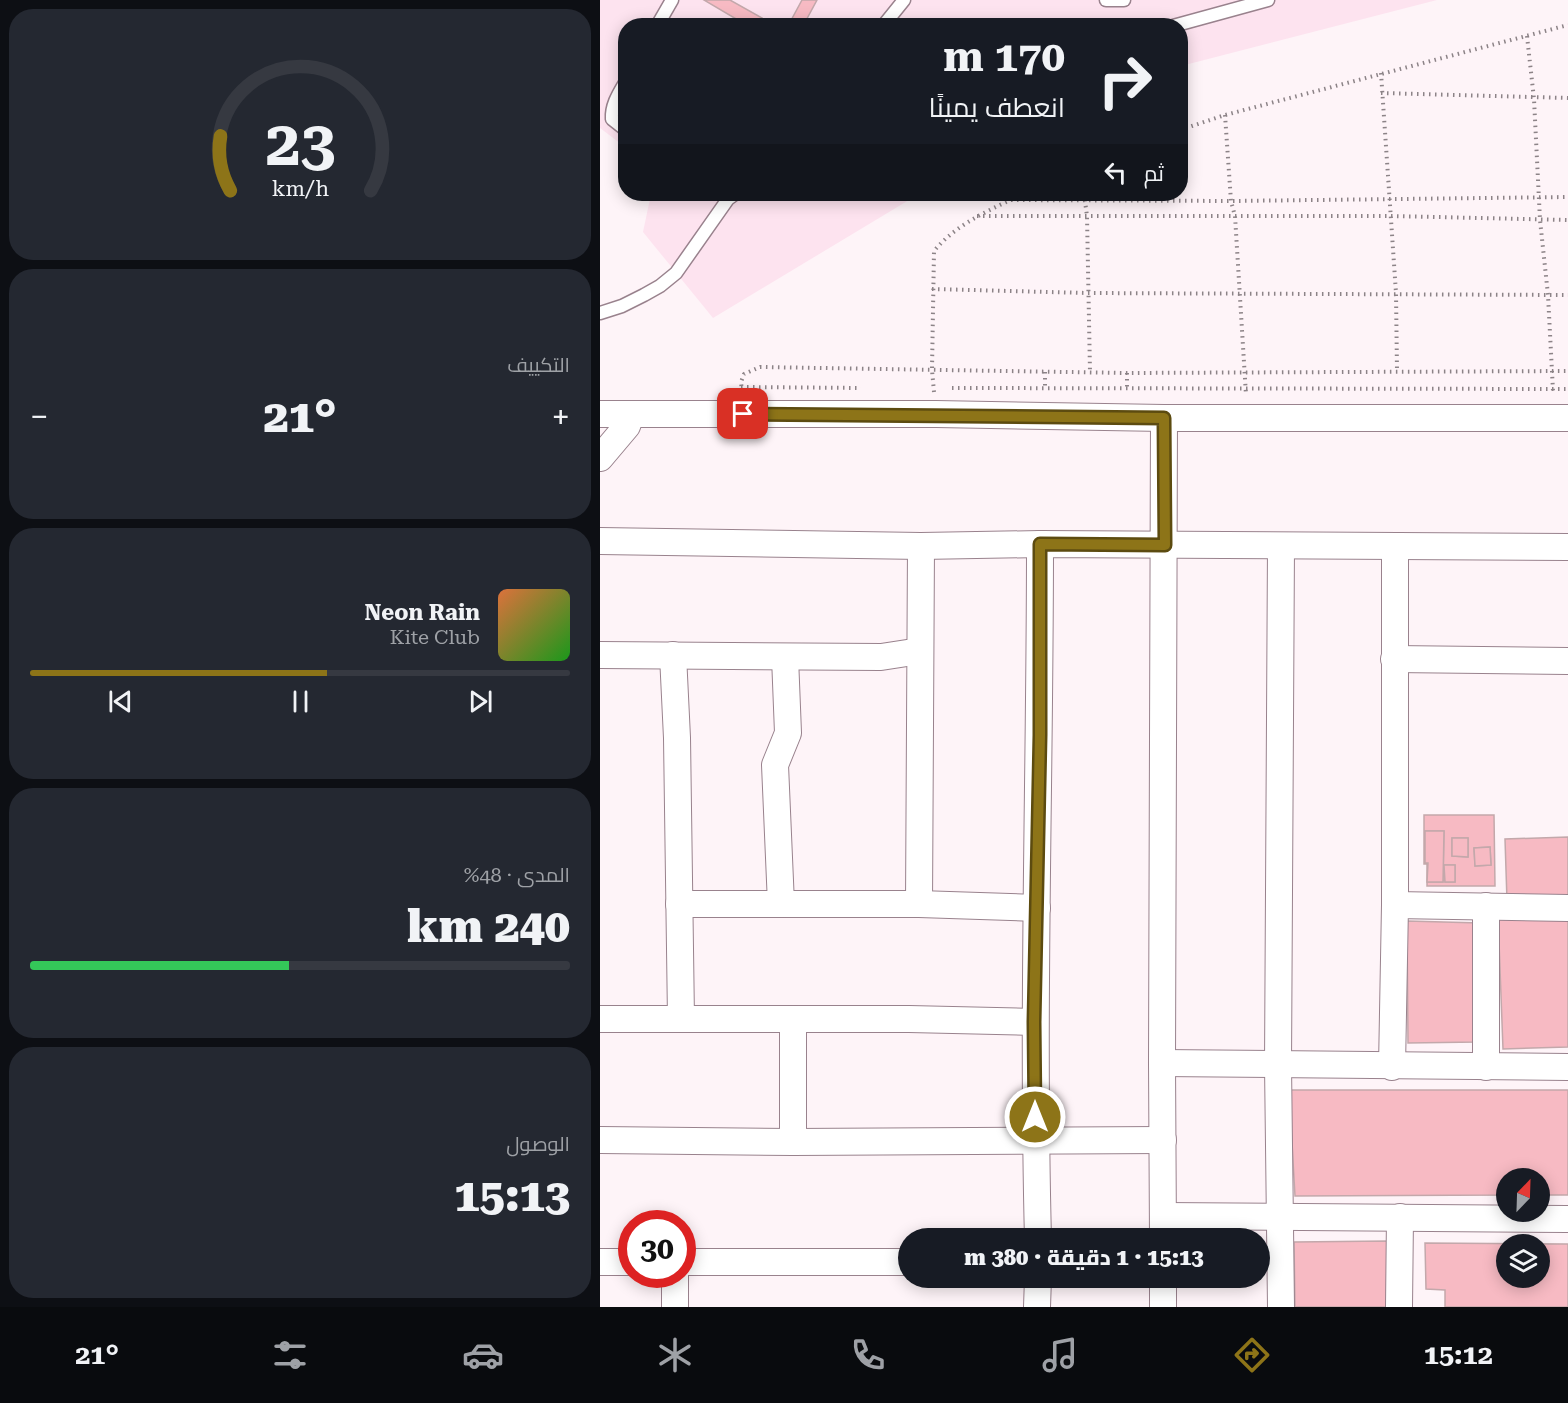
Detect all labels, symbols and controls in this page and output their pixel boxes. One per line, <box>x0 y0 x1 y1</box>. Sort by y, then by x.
text: 170 m <box>943 32 1065 81</box>
icon: right <box>1086 42 1164 120</box>
text: انعطف يمينًا <box>929 92 1065 124</box>
text: 23 <box>265 107 335 180</box>
icon: left <box>1099 156 1132 189</box>
text: ثم <box>1144 161 1164 186</box>
text: km/h <box>271 177 329 202</box>
text: التكييف <box>507 353 570 377</box>
pin <box>717 388 768 439</box>
text: 21° <box>264 390 337 443</box>
text: − <box>30 397 48 436</box>
text: + <box>552 397 570 436</box>
icon: arrive <box>726 397 759 430</box>
text: Neon Rain <box>365 600 480 625</box>
text: Kite Club <box>390 625 480 649</box>
icon: previous <box>104 685 137 718</box>
icon: pause <box>284 685 317 718</box>
icon: next <box>464 685 497 718</box>
text: المدى · 48% <box>464 863 570 887</box>
text: 240 km <box>407 900 570 953</box>
position arrow <box>1003 1085 1067 1149</box>
text: الوصول <box>506 1132 570 1156</box>
north arrow <box>1496 1168 1550 1222</box>
map controls <box>1496 1168 1550 1288</box>
text: 15:13 <box>454 1169 570 1222</box>
speed limit sign: 30 <box>618 1210 696 1288</box>
button: layers <box>1496 1234 1550 1288</box>
text: 15:13 · 1 دقيقة · 380 m <box>964 1245 1204 1270</box>
icon: filters <box>269 1334 311 1376</box>
icon: car <box>462 1334 504 1376</box>
icon: climate <box>654 1334 696 1376</box>
icon: phone <box>847 1334 889 1376</box>
icon: music <box>1039 1334 1081 1376</box>
icon: directions <box>1231 1334 1273 1376</box>
text: 21° <box>75 1339 119 1371</box>
text: 15:12 <box>1424 1339 1493 1371</box>

